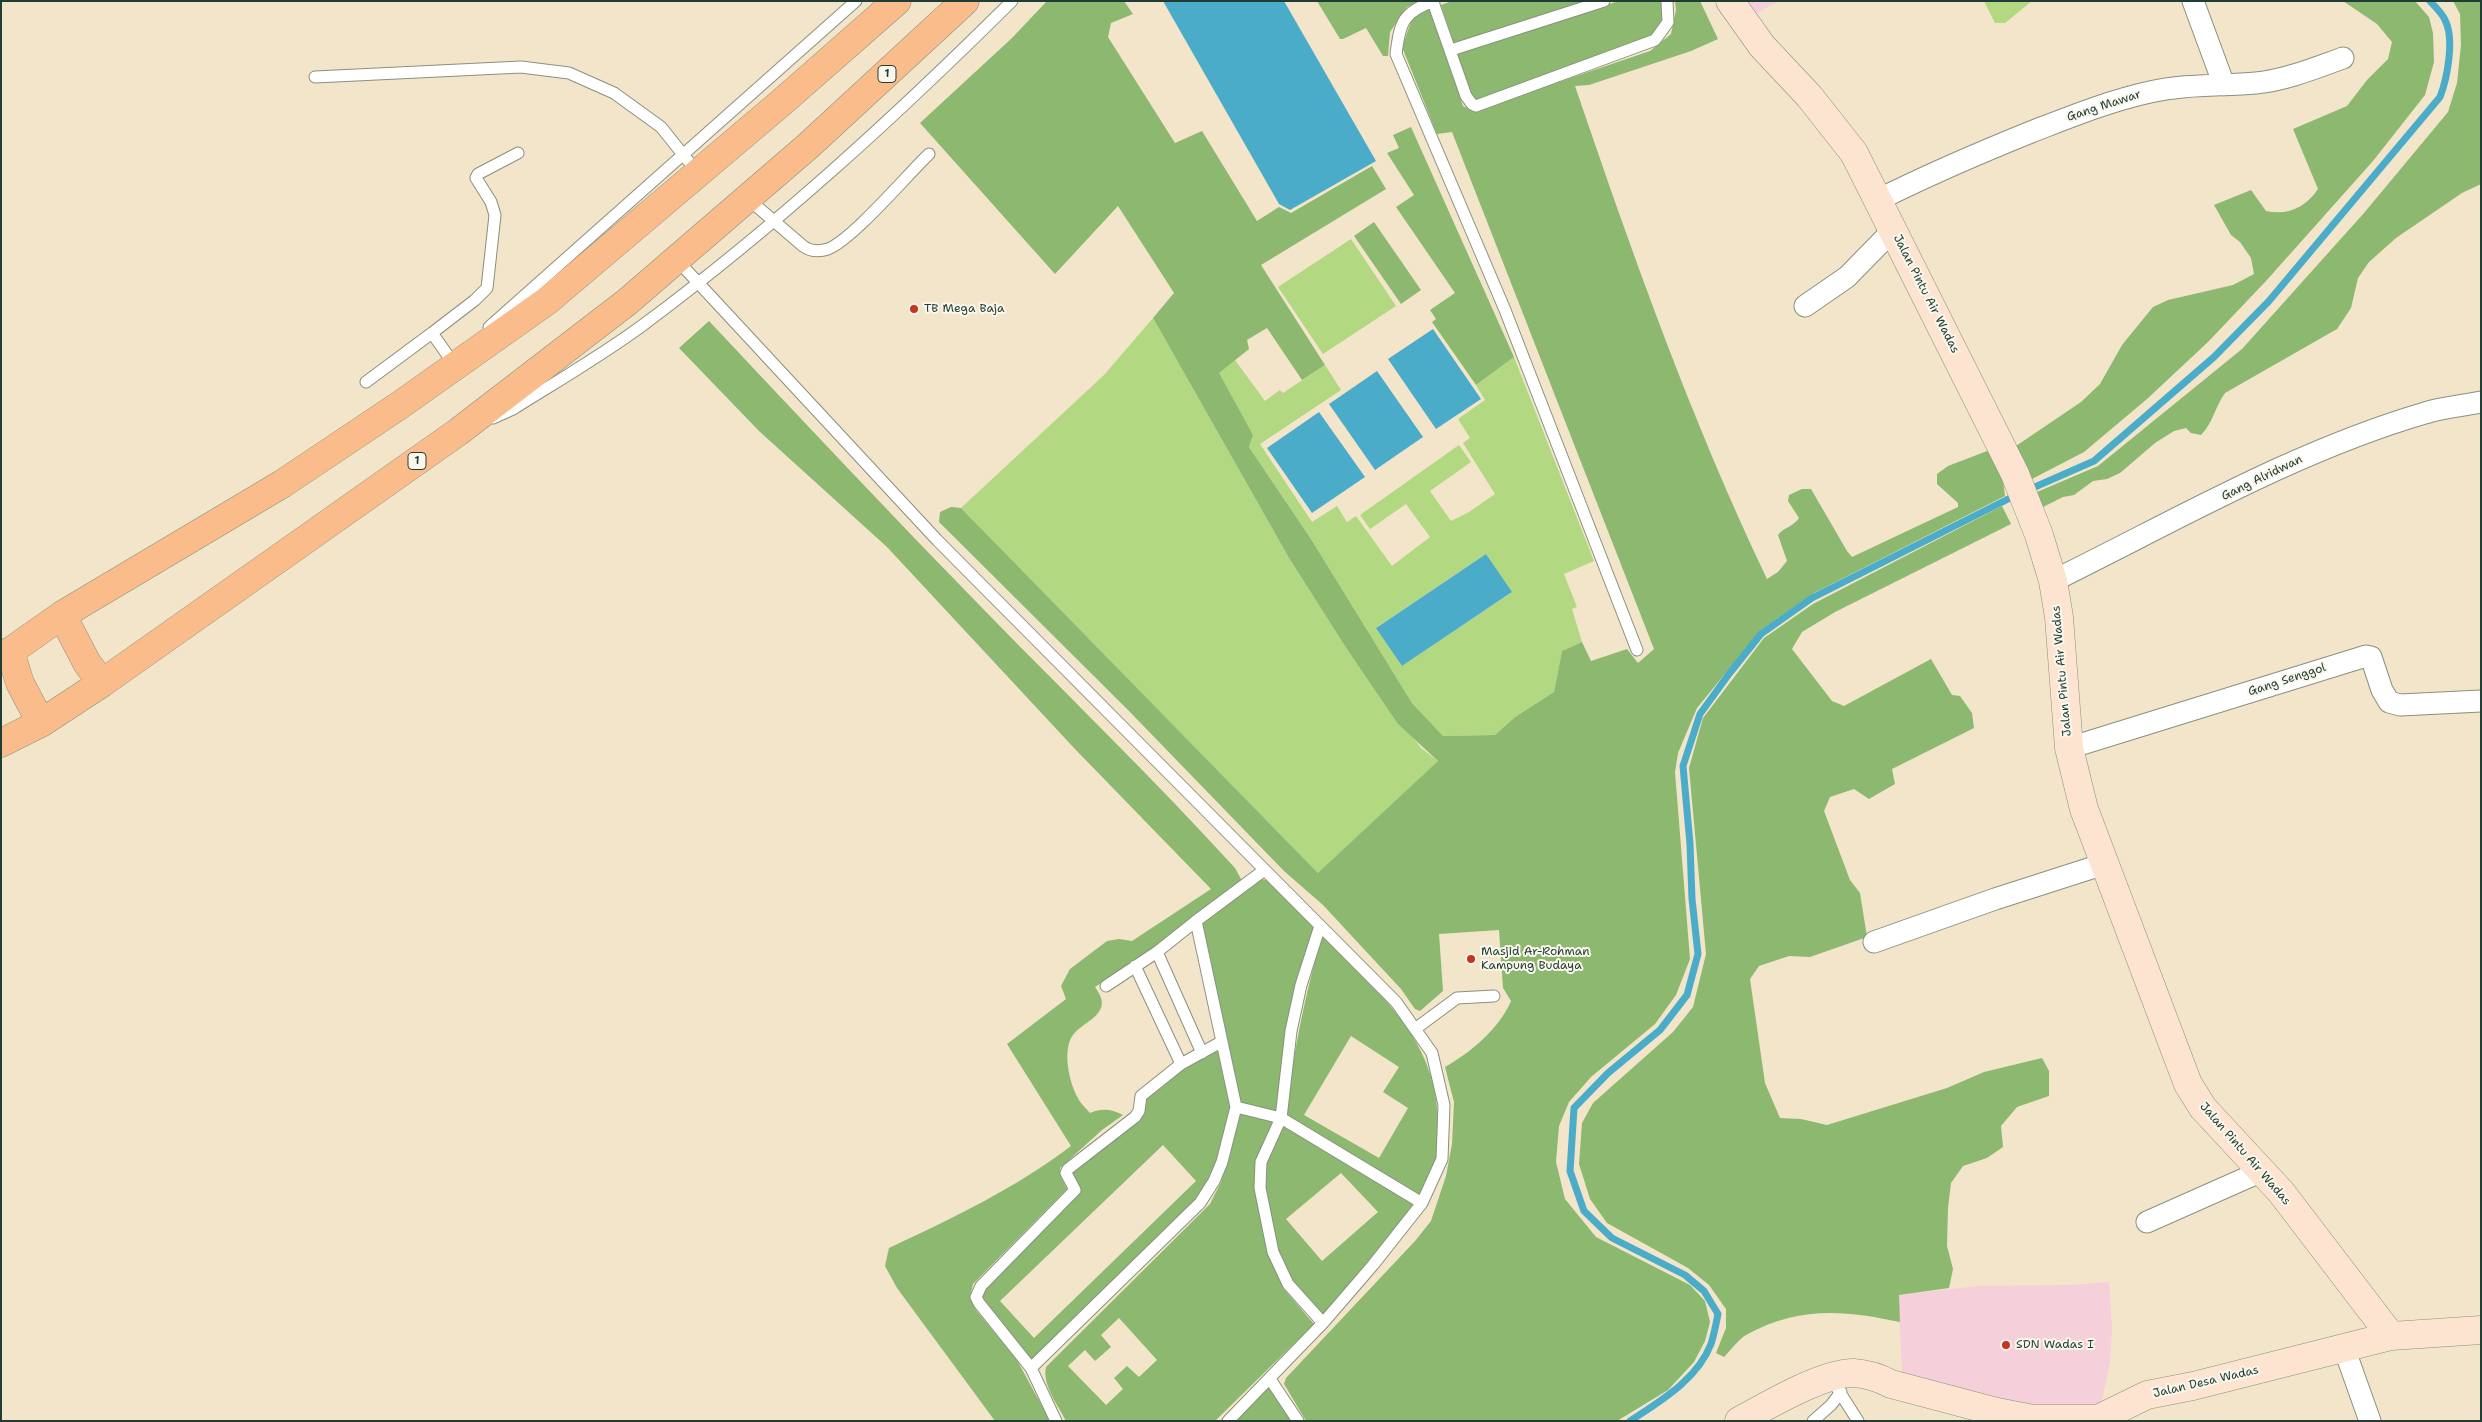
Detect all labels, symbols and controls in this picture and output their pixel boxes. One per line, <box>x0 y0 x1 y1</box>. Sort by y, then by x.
road number: 1 <box>878 66 896 82</box>
street label: Gang Mawar <box>2065 87 2143 125</box>
street label: Jalan Pintu Air Wadas <box>1890 232 1962 356</box>
place label: TB Mega Baja <box>924 302 1004 316</box>
marker: TB Mega Baja <box>908 303 920 315</box>
road number: 1 <box>408 452 426 470</box>
street label: Gang Alridwan <box>2219 452 2305 504</box>
street label: Jalan Pintu Air Wadas <box>2049 605 2075 737</box>
street label: Gang Senggol <box>2246 661 2328 699</box>
place label: Masjid Ar-Rohman Kampung Budaya <box>1481 945 1590 973</box>
marker: Masjid Ar-Rohman Kampung Budaya <box>1465 953 1477 965</box>
street label: Jalan Pintu Air Wadas <box>2196 1100 2294 1208</box>
place label: SDN Wadas I <box>2016 1338 2094 1352</box>
marker: SDN Wadas I <box>2000 1339 2012 1351</box>
street label: Jalan Desa Wadas <box>2152 1363 2260 1401</box>

